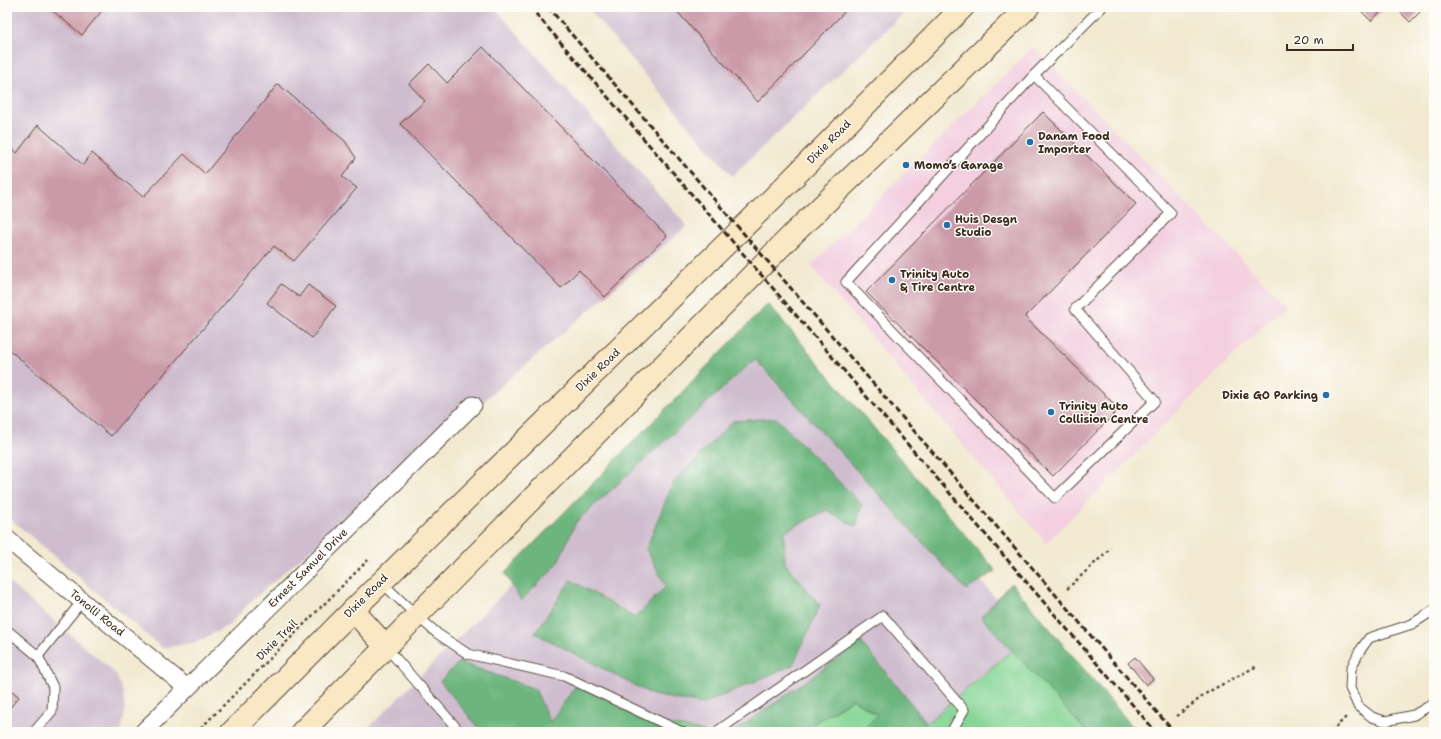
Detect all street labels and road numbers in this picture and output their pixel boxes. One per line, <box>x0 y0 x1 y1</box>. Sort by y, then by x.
street label: Dixie Road <box>804 117 854 167</box>
street label: Dixie Road <box>572 345 624 395</box>
street label: Ernest Samuel Drive <box>265 525 351 611</box>
street label: Dixie Road <box>341 571 391 621</box>
street label: Tonolli Road <box>66 586 128 640</box>
street label: Dixie Trail <box>253 616 301 664</box>

